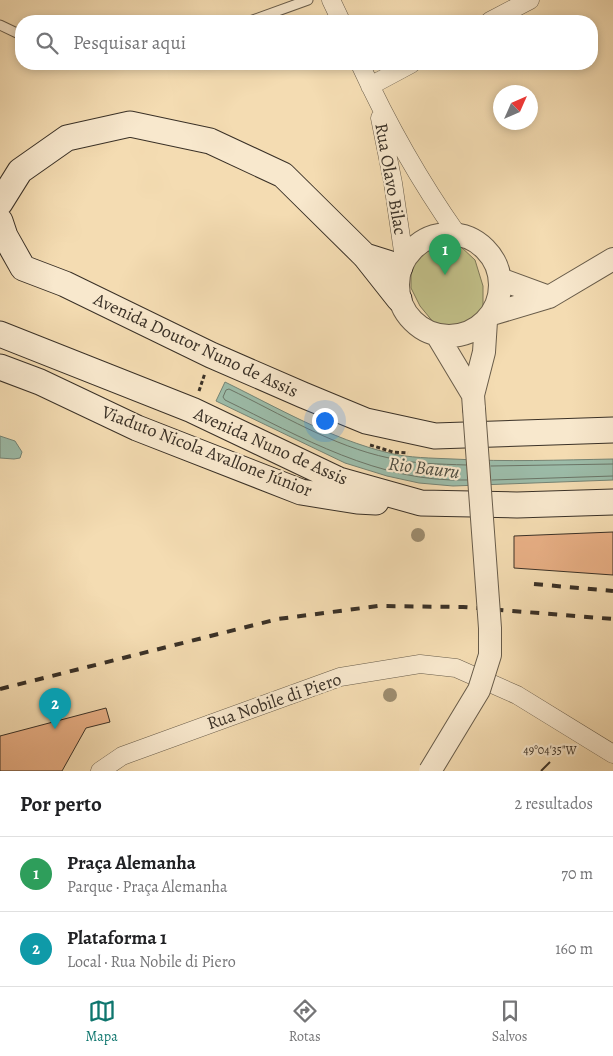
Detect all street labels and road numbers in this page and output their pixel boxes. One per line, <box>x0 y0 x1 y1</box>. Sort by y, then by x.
street label: Rua Olavo Bilac <box>369 121 413 237</box>
street label: Avenida Doutor Nuno de Assis <box>89 287 302 403</box>
street label: Viaduto Nicola Avallone Júnior <box>97 399 316 502</box>
street label: Avenida Nuno de Assis <box>189 401 352 491</box>
street label: Rua Nobile di Piero <box>204 667 345 735</box>

